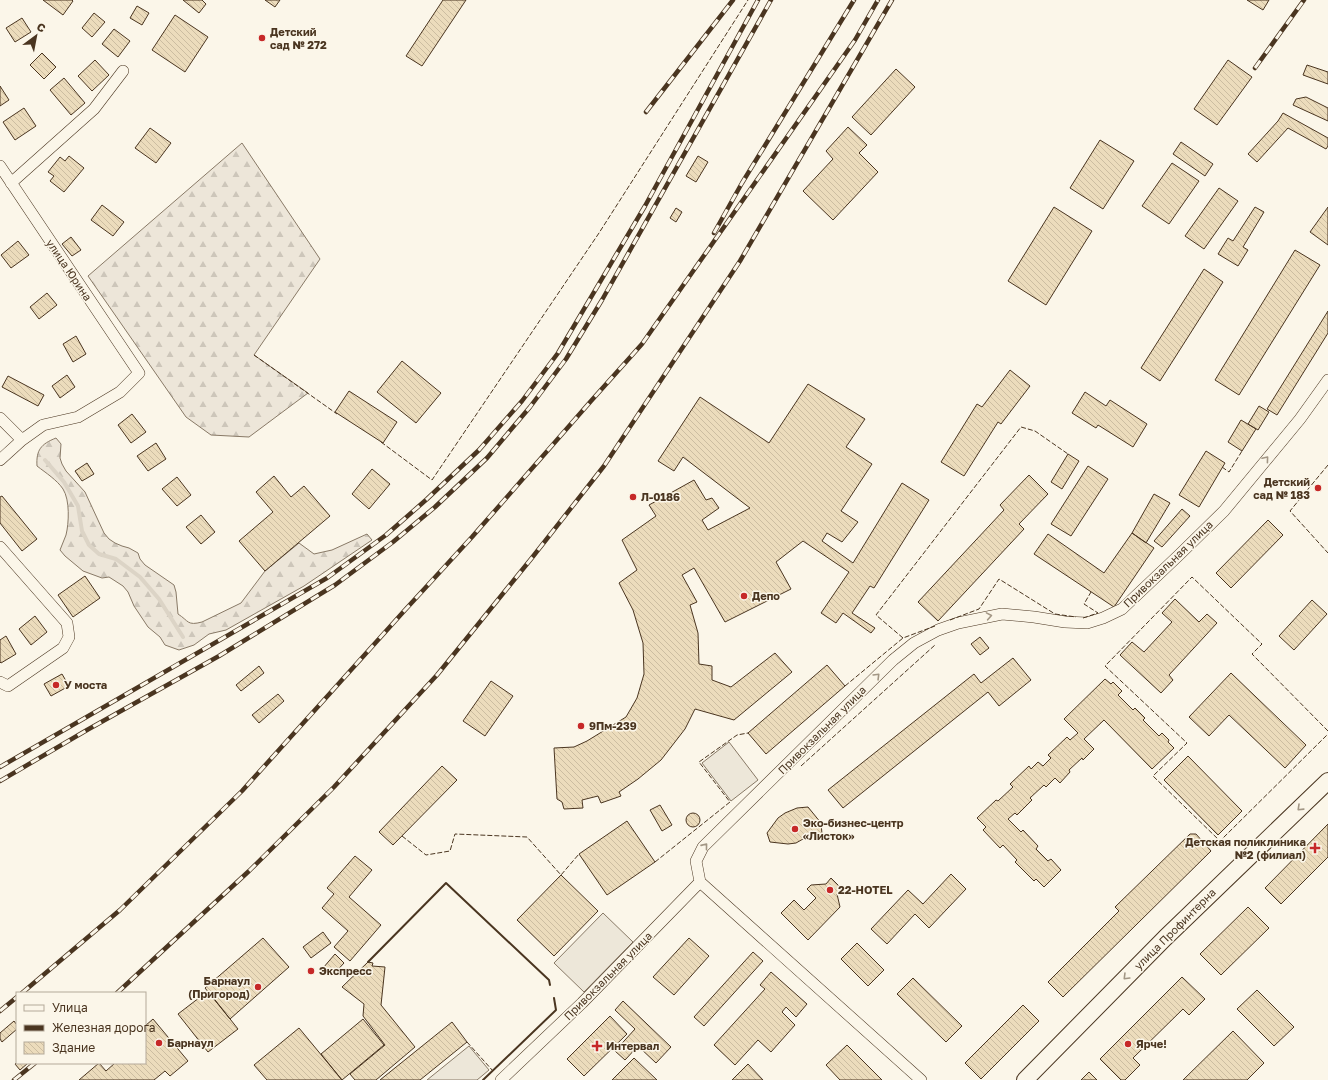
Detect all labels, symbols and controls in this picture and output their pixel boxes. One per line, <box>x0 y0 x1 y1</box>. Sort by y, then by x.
north arrow <box>16 16 56 56</box>
text: С <box>35 20 48 35</box>
place label: Детский сад № 272 <box>270 25 327 51</box>
marker: Детский сад № 272 <box>257 33 267 43</box>
street label: улица Юрина <box>44 236 95 303</box>
one-way arrow <box>1262 456 1269 464</box>
place label: Детский сад № 183 <box>1253 475 1310 501</box>
marker: Детский сад № 183 <box>1313 483 1323 493</box>
place label: Л-0186 <box>641 490 680 503</box>
marker: Л-0186 <box>628 492 638 502</box>
street label: Привокзальная улица <box>1120 518 1215 610</box>
place label: Депо <box>752 589 780 602</box>
marker: Депо <box>739 591 749 601</box>
one-way arrow <box>986 613 992 621</box>
one-way arrow <box>872 673 880 681</box>
place label: У моста <box>64 678 107 691</box>
marker: У моста <box>51 680 61 690</box>
street label: Привокзальная улица <box>775 683 868 776</box>
place label: 9Пм-239 <box>589 719 637 732</box>
marker: 9Пм-239 <box>576 721 586 731</box>
one-way arrow <box>1297 804 1305 811</box>
place label: Эко-бизнес-центр «Листок» <box>803 816 904 842</box>
marker: Эко-бизнес-центр «Листок» <box>790 824 800 834</box>
place label: Детская поликлиника №2 (филиал) <box>1185 835 1306 861</box>
marker: Детская поликлиника №2 (филиал) <box>1309 842 1321 854</box>
one-way arrow <box>701 844 708 851</box>
place label: 22-HOTEL <box>838 883 893 896</box>
marker: 22-HOTEL <box>825 885 835 895</box>
street label: улица Профинтерна <box>1131 885 1218 972</box>
street label: Привокзальная улица <box>561 929 654 1022</box>
place label: Экспресс <box>319 964 372 977</box>
marker: Экспресс <box>306 966 316 976</box>
one-way arrow <box>1124 972 1131 980</box>
place label: Барнаул (Пригород) <box>188 974 250 1000</box>
marker: Барнаул (Пригород) <box>253 982 263 992</box>
legend <box>16 992 146 1064</box>
text: Улица <box>52 1000 88 1015</box>
text: Железная дорога <box>52 1020 155 1035</box>
place label: Барнаул <box>167 1036 213 1049</box>
place label: Ярче! <box>1136 1037 1167 1050</box>
marker: Барнаул <box>154 1038 164 1048</box>
place label: Интервал <box>606 1039 659 1052</box>
marker: Ярче! <box>1123 1039 1133 1049</box>
text: Здание <box>52 1040 95 1055</box>
marker: Интервал <box>591 1040 603 1052</box>

